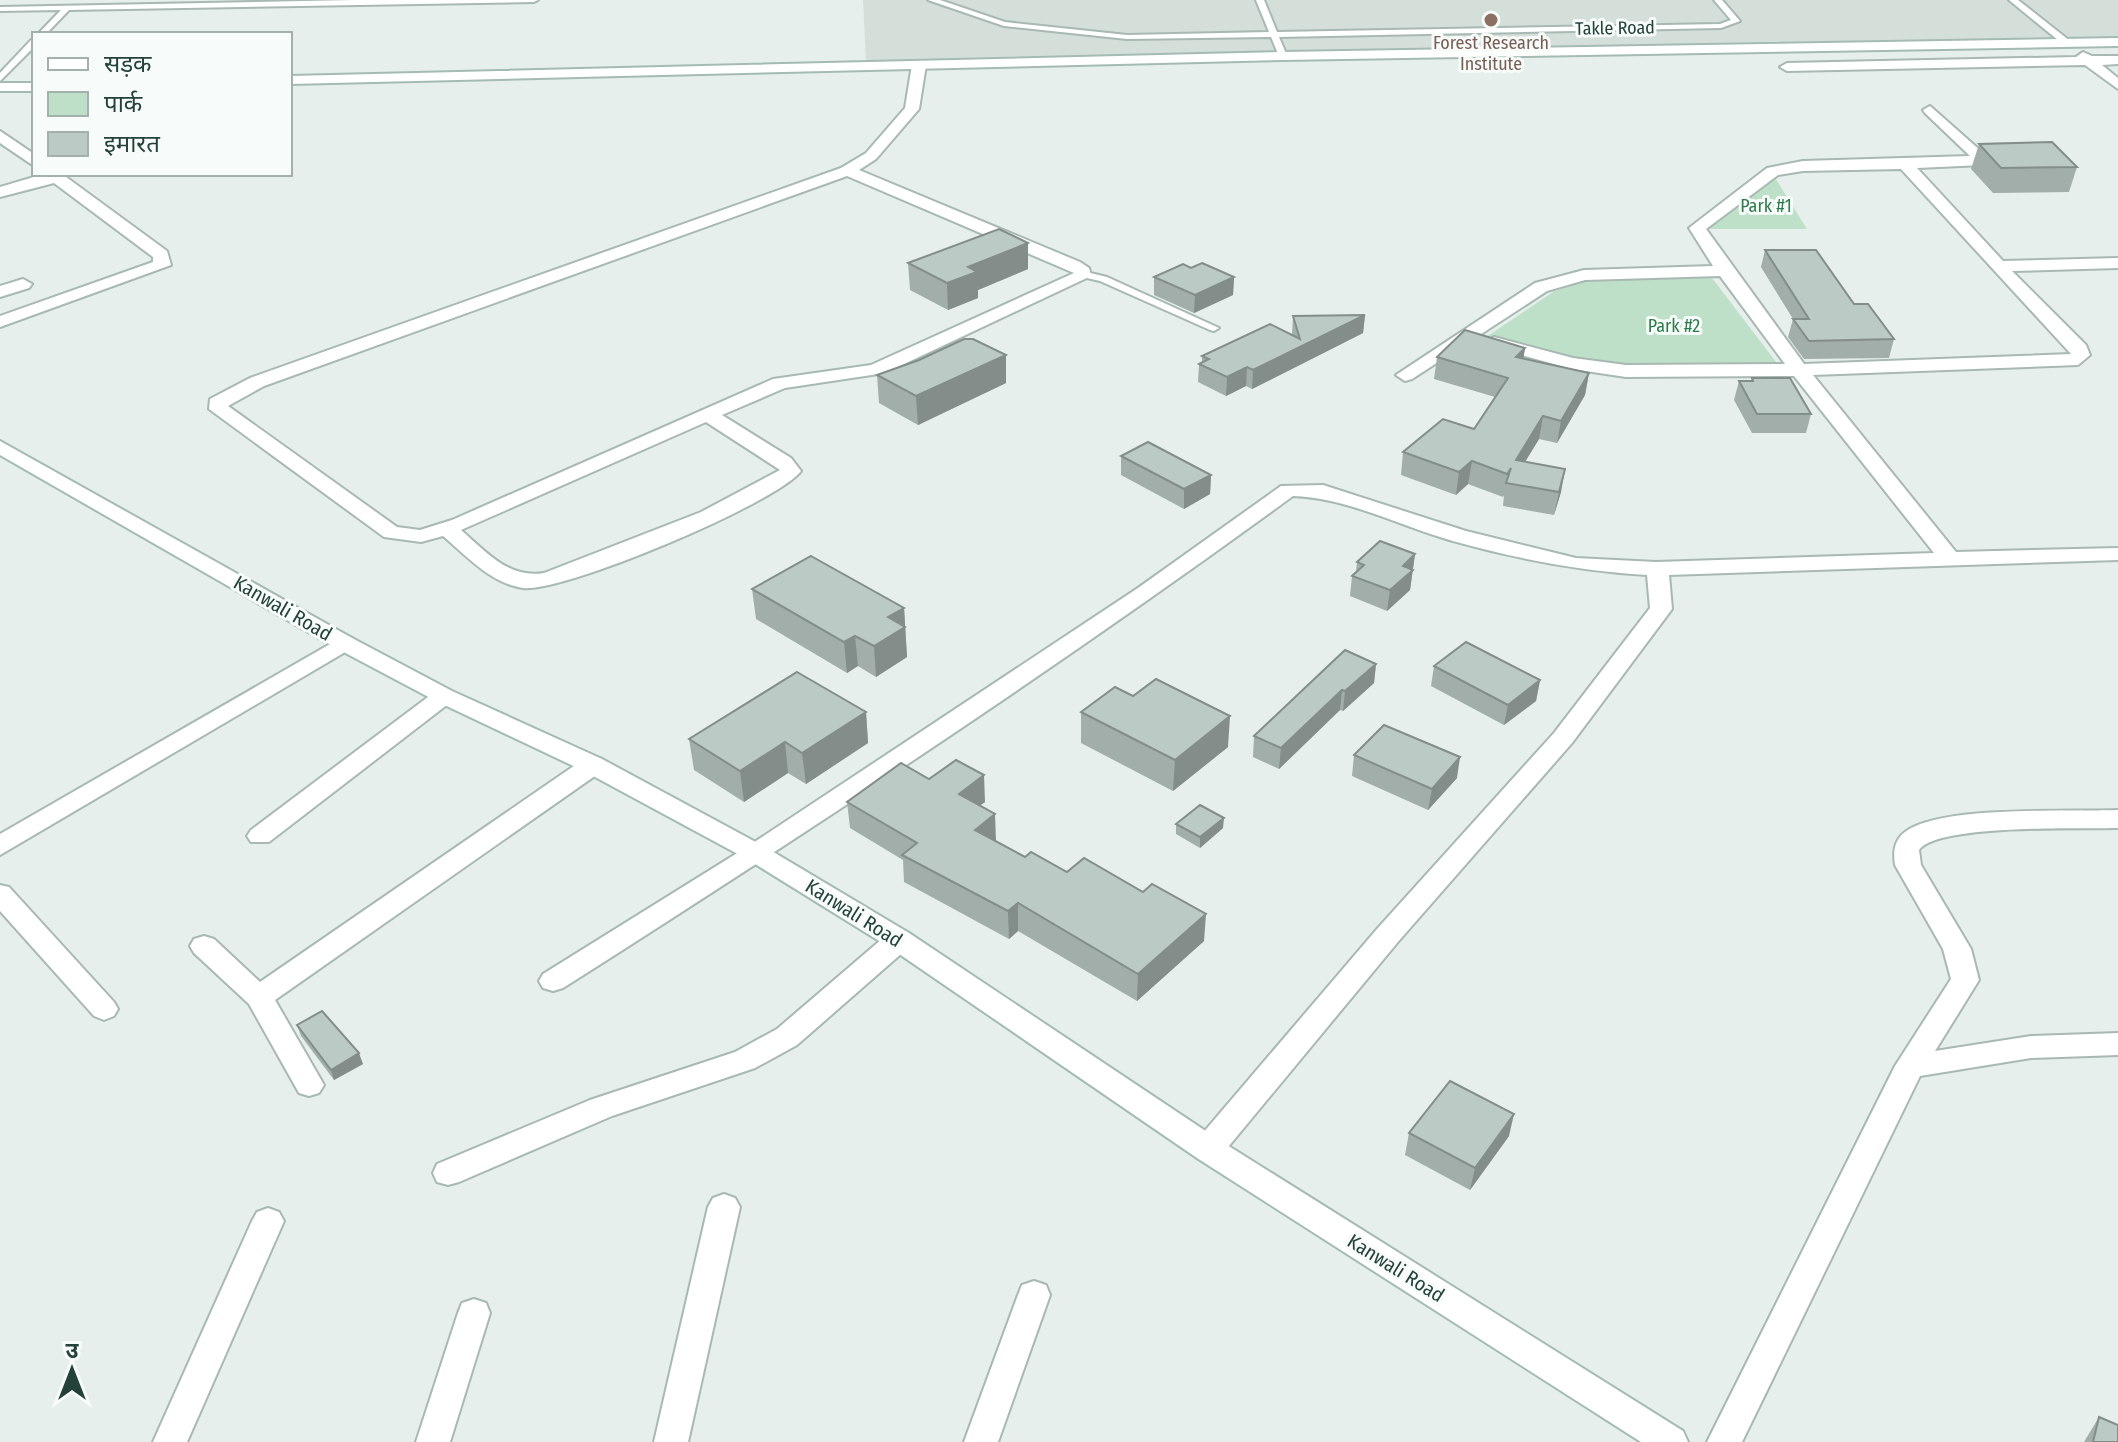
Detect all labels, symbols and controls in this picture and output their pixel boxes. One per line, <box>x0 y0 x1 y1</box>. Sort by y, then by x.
marker: Forest Research Institute <box>1482 11 1500 29</box>
street label: Takle Road <box>1575 16 1655 40</box>
legend <box>32 32 292 176</box>
place label: Forest Research Institute <box>1433 32 1549 75</box>
text: सड़क <box>104 50 152 78</box>
text: पार्क <box>104 90 143 118</box>
text: इमारत <box>104 130 161 158</box>
park label: Park #1 <box>1740 195 1792 217</box>
park label: Park #2 <box>1648 315 1700 337</box>
street label: Kanwali Road <box>229 570 337 646</box>
street label: Kanwali Road <box>801 874 907 952</box>
street label: Kanwali Road <box>1343 1229 1449 1307</box>
north arrow <box>32 1330 112 1410</box>
text: उ <box>66 1337 80 1364</box>

